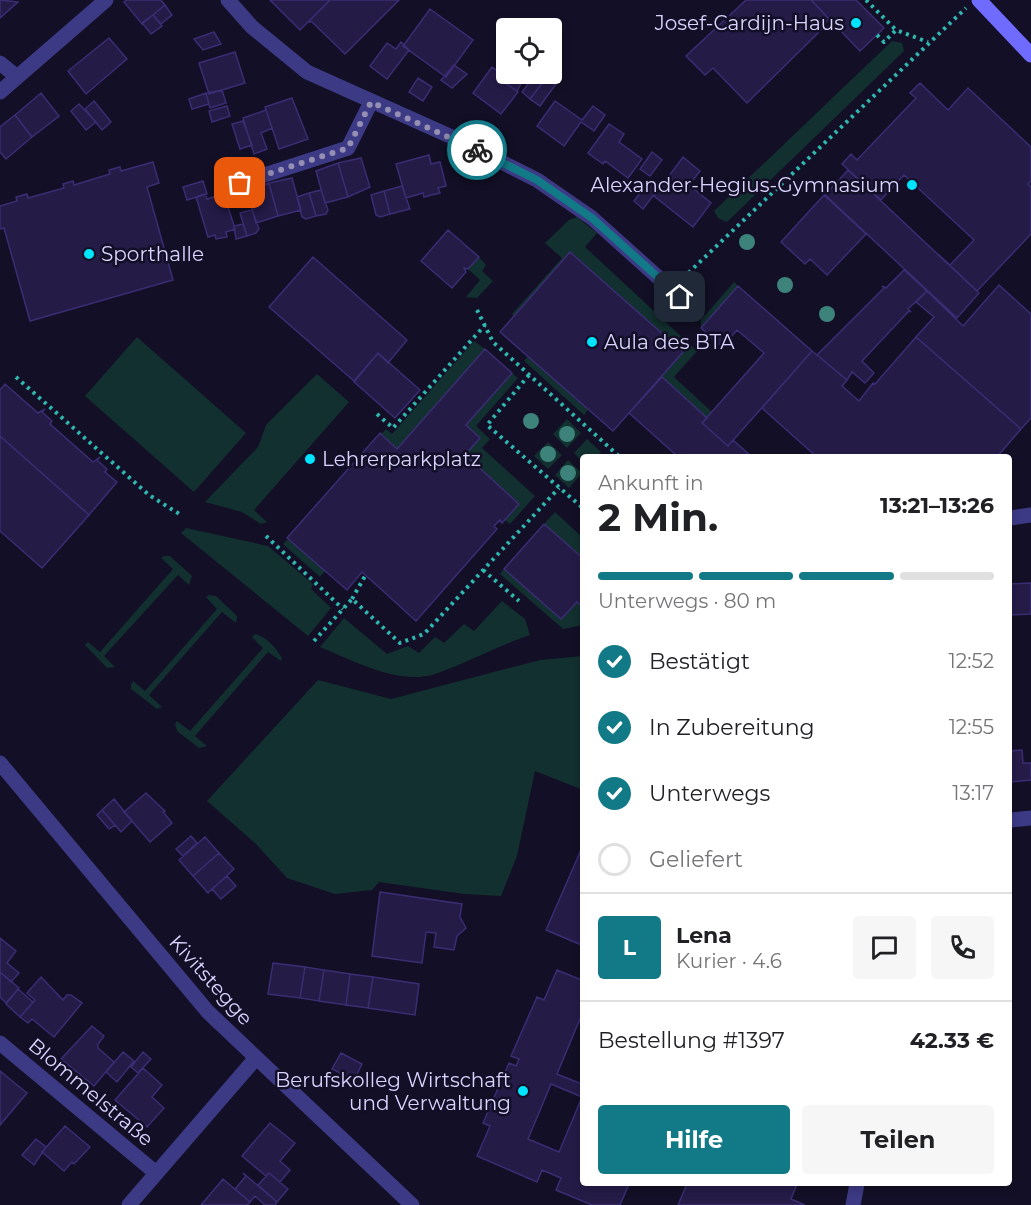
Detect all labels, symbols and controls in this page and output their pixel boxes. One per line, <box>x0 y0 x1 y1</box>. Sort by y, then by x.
place label: Josef-Cardijn-Haus <box>654 11 844 35</box>
marker: Josef-Cardijn-Haus <box>849 16 863 30</box>
map controls <box>496 18 562 84</box>
button: locate <box>496 18 562 84</box>
courier <box>447 120 507 180</box>
icon: bike <box>461 134 494 167</box>
pin <box>214 157 265 208</box>
icon: bag <box>223 166 256 199</box>
place label: Alexander-Hegius-Gymnasium <box>591 173 900 197</box>
marker: Alexander-Hegius-Gymnasium <box>905 178 919 192</box>
place label: Sporthalle <box>101 242 204 266</box>
marker: Sporthalle <box>82 247 96 261</box>
pin <box>654 271 705 322</box>
icon: home <box>663 280 696 313</box>
place label: Aula des BTA <box>604 330 735 354</box>
marker: Aula des BTA <box>585 335 599 349</box>
place label: Lehrerparkplatz <box>322 447 481 471</box>
marker: Lehrerparkplatz <box>303 452 317 466</box>
text: Ankunft in <box>598 471 704 495</box>
text: 13:21–13:26 <box>880 492 994 519</box>
text: 2 Min. <box>598 493 718 541</box>
text: Unterwegs · 80 m <box>598 589 776 613</box>
icon: check <box>598 645 631 678</box>
text: Bestätigt <box>649 648 750 675</box>
text: 12:52 <box>949 649 994 673</box>
icon: check <box>598 711 631 744</box>
text: In Zubereitung <box>649 714 815 741</box>
text: 12:55 <box>949 715 994 739</box>
icon: check <box>598 777 631 810</box>
text: Unterwegs <box>649 780 770 807</box>
text: 13:17 <box>952 781 994 805</box>
text: Geliefert <box>649 846 743 873</box>
button: chat <box>853 916 916 979</box>
button: phone <box>931 916 994 979</box>
text: Lena <box>676 922 732 949</box>
street label: Kivitstegge <box>164 930 258 1030</box>
text: L <box>623 934 636 961</box>
text: Kurier · 4.6 <box>676 949 782 973</box>
text: Bestellung #1397 <box>598 1027 785 1054</box>
text: 42.33 € <box>910 1027 994 1054</box>
street label: Blommelstraße <box>24 1033 158 1151</box>
place label: Berufskolleg Wirtschaft und Verwaltung <box>275 1068 511 1115</box>
marker: Berufskolleg Wirtschaft und Verwaltung <box>516 1084 530 1098</box>
button: Hilfe <box>598 1105 790 1174</box>
button: Teilen <box>802 1105 994 1174</box>

